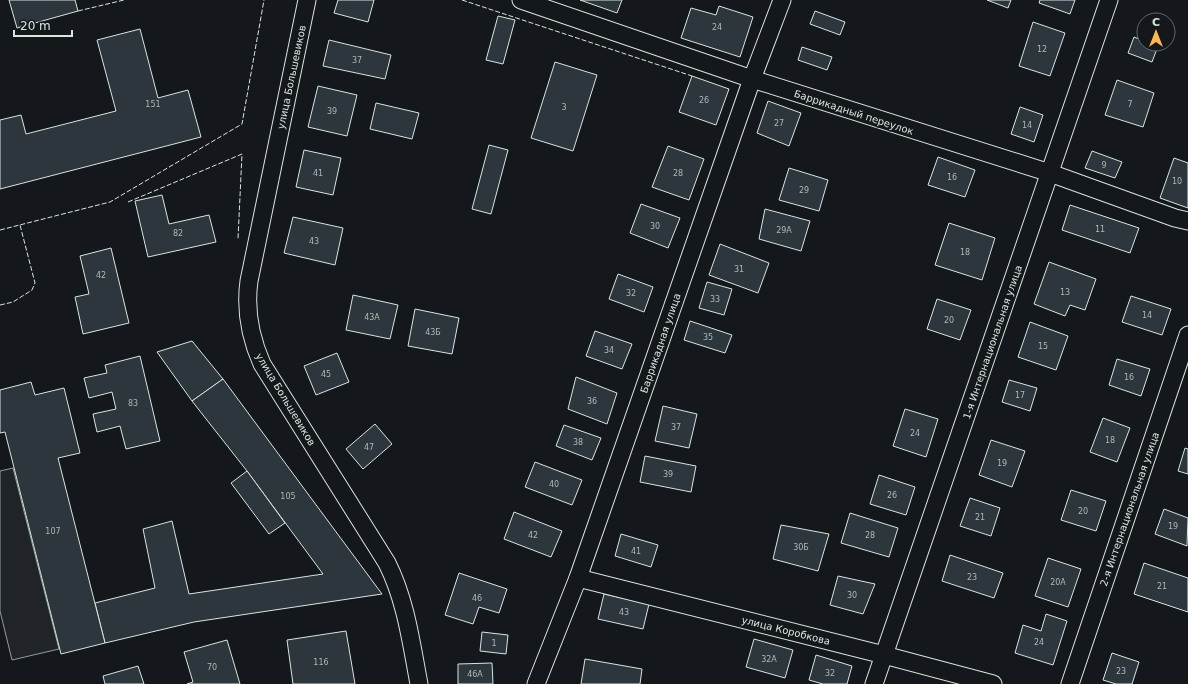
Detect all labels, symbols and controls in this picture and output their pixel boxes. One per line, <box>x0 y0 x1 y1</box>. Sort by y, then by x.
scale bar <box>14 12 72 38</box>
north arrow <box>1136 12 1176 52</box>
text: С <box>1152 16 1160 29</box>
text: 20 m <box>20 19 51 33</box>
house number: 24 <box>712 23 722 32</box>
street label: улица Большевиков <box>275 24 308 130</box>
house number: 12 <box>1037 45 1047 54</box>
house number: 37 <box>352 56 362 65</box>
street label: Баррикадный переулок <box>793 88 915 137</box>
house number: 26 <box>699 96 709 105</box>
house number: 151 <box>145 100 161 109</box>
house number: 7 <box>1127 100 1133 109</box>
house number: 3 <box>561 103 567 112</box>
house number: 39 <box>327 107 337 116</box>
house number: 27 <box>774 119 784 128</box>
house number: 14 <box>1022 121 1032 130</box>
house number: 9 <box>1101 161 1107 170</box>
house number: 41 <box>313 169 323 178</box>
house number: 28 <box>673 169 683 178</box>
house number: 16 <box>947 173 957 182</box>
house number: 10 <box>1172 177 1182 186</box>
house number: 29 <box>799 186 809 195</box>
house number: 30 <box>650 222 660 231</box>
house number: 11 <box>1095 225 1105 234</box>
house number: 29А <box>776 226 792 235</box>
house number: 82 <box>173 229 183 238</box>
house number: 43 <box>309 237 319 246</box>
house number: 18 <box>960 248 970 257</box>
street label: 1-я Интернациональная улица <box>961 264 1024 421</box>
house number: 31 <box>734 265 744 274</box>
house number: 42 <box>96 271 106 280</box>
house number: 13 <box>1060 288 1070 297</box>
house number: 32 <box>626 289 636 298</box>
street label: Баррикадная улица <box>638 292 683 395</box>
house number: 33 <box>710 295 720 304</box>
house number: 14 <box>1142 311 1152 320</box>
house number: 43А <box>364 313 380 322</box>
house number: 20 <box>944 316 954 325</box>
house number: 43Б <box>425 328 441 337</box>
house number: 35 <box>703 333 713 342</box>
house number: 15 <box>1038 342 1048 351</box>
house number: 34 <box>604 346 614 355</box>
street label: улица Большевиков <box>254 351 318 448</box>
house number: 45 <box>321 370 331 379</box>
house number: 16 <box>1124 373 1134 382</box>
house number: 17 <box>1015 391 1025 400</box>
house number: 36 <box>587 397 597 406</box>
house number: 83 <box>128 399 138 408</box>
house number: 37 <box>671 423 681 432</box>
house number: 24 <box>910 429 920 438</box>
street label: 2-я Интернациональная улица <box>1098 431 1161 588</box>
house number: 18 <box>1105 436 1115 445</box>
house number: 38 <box>573 438 583 447</box>
house number: 47 <box>364 443 374 452</box>
house number: 19 <box>997 459 1007 468</box>
house number: 39 <box>663 470 673 479</box>
house number: 40 <box>549 480 559 489</box>
house number: 26 <box>887 491 897 500</box>
house number: 105 <box>280 492 296 501</box>
house number: 20 <box>1078 507 1088 516</box>
house number: 21 <box>975 513 985 522</box>
house number: 19 <box>1168 522 1178 531</box>
house number: 107 <box>45 527 61 536</box>
house number: 42 <box>528 531 538 540</box>
house number: 28 <box>865 531 875 540</box>
house number: 30Б <box>793 543 809 552</box>
house number: 41 <box>631 547 641 556</box>
house number: 23 <box>967 573 977 582</box>
house number: 20А <box>1050 578 1066 587</box>
house number: 21 <box>1157 582 1167 591</box>
house number: 30 <box>847 591 857 600</box>
house number: 46 <box>472 594 482 603</box>
house number: 43 <box>619 608 629 617</box>
street label: улица Коробкова <box>740 614 831 647</box>
house number: 24 <box>1034 638 1044 647</box>
house number: 1 <box>491 639 497 648</box>
house number: 32А <box>761 655 777 664</box>
house number: 116 <box>313 658 329 667</box>
house number: 70 <box>207 663 217 672</box>
house number: 23 <box>1116 667 1126 676</box>
house number: 32 <box>825 669 835 678</box>
house number: 46А <box>467 670 483 679</box>

